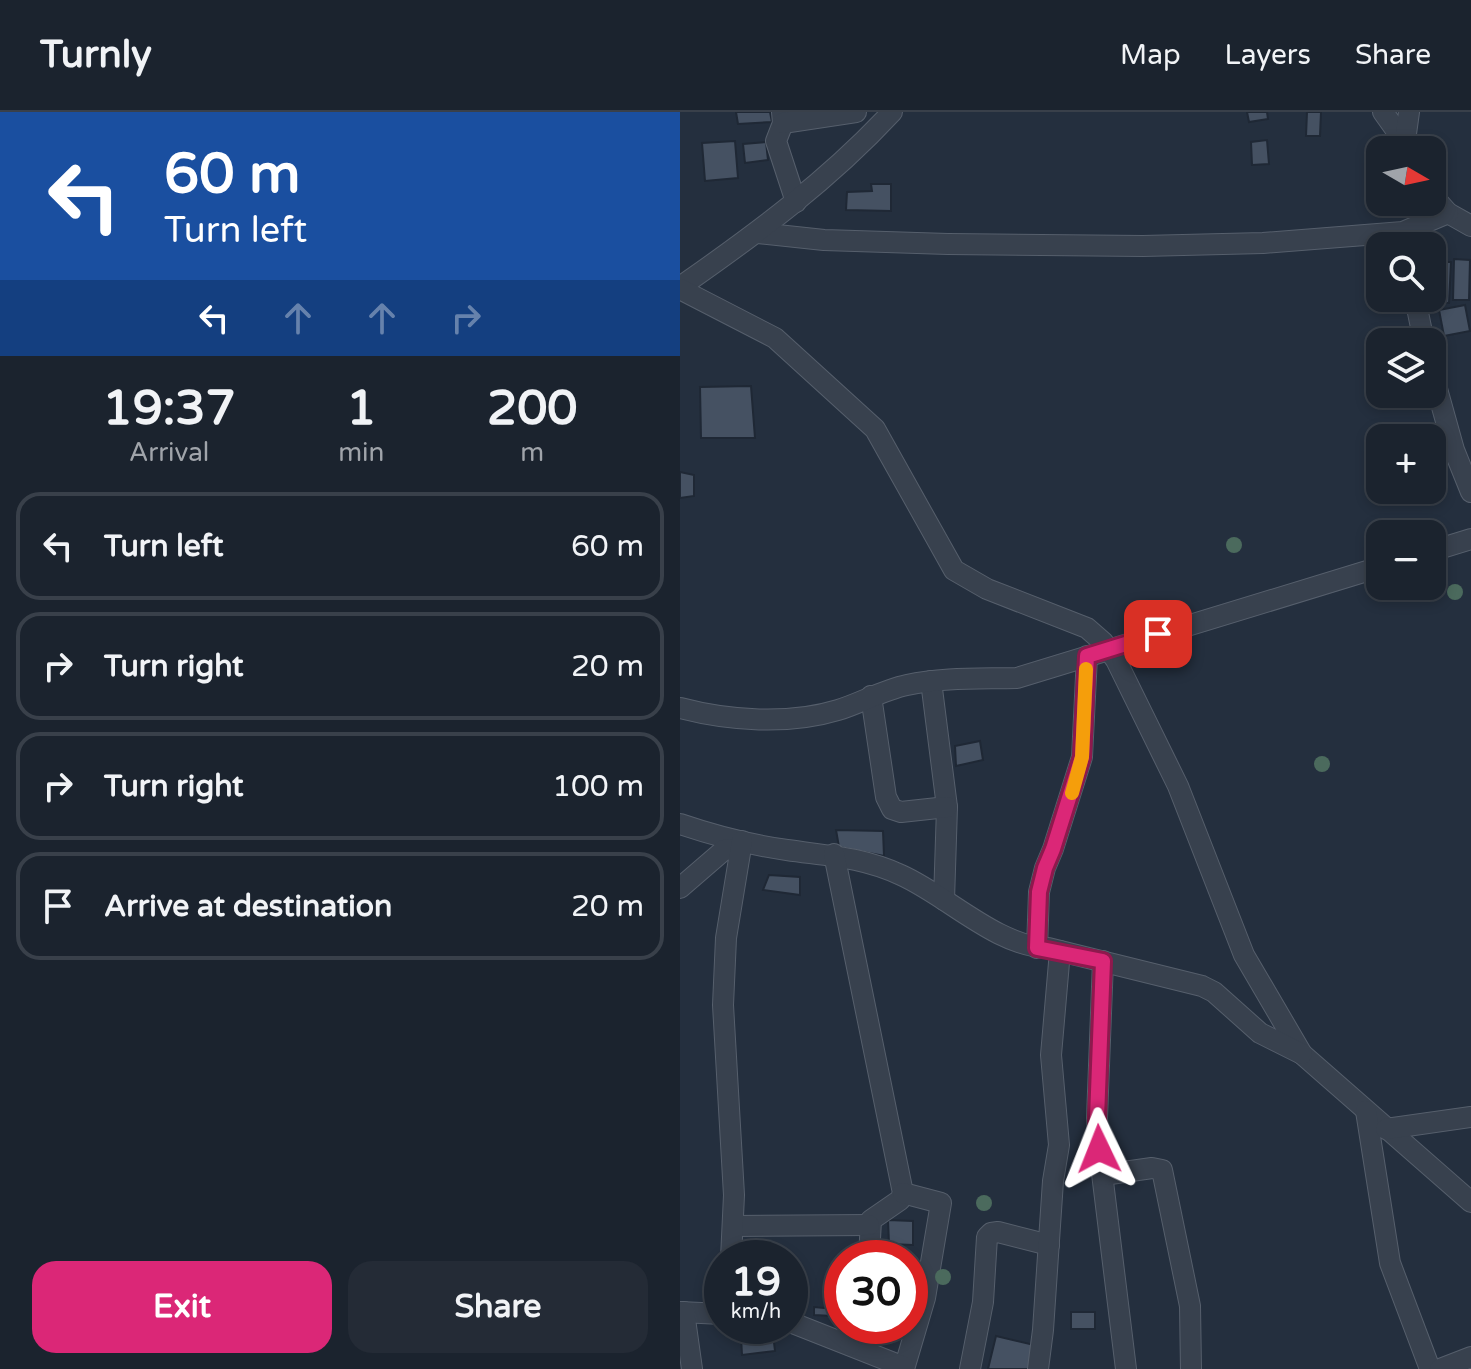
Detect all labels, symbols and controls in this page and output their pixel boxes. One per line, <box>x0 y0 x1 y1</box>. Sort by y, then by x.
text: Turnly <box>40 32 152 78</box>
text: Map <box>1120 38 1181 72</box>
text: Layers <box>1225 38 1311 72</box>
text: Share <box>1355 38 1431 72</box>
north arrow <box>1366 136 1446 216</box>
map controls <box>1366 136 1446 600</box>
text: 60 m <box>164 141 300 208</box>
icon: left <box>32 144 136 248</box>
text: Turn left <box>164 209 307 252</box>
button: search <box>1366 232 1446 312</box>
icon: left <box>192 296 236 340</box>
icon: ahead <box>276 296 320 340</box>
icon: ahead <box>360 296 404 340</box>
icon: right <box>444 296 488 340</box>
button: layers <box>1366 328 1446 408</box>
text: 19:37 <box>103 380 236 438</box>
text: 1 <box>346 380 376 438</box>
text: 200 <box>487 380 577 438</box>
button: + <box>1366 424 1446 504</box>
text: Arrival <box>129 437 209 468</box>
text: min <box>338 437 384 468</box>
text: m <box>520 437 544 468</box>
button: − <box>1366 520 1446 600</box>
icon: left <box>36 524 80 568</box>
text: Turn left <box>104 528 223 565</box>
text: 60 m <box>571 528 644 565</box>
pin <box>1124 600 1192 668</box>
icon: arrive <box>1136 612 1180 656</box>
icon: right <box>36 644 80 688</box>
text: Turn right <box>104 648 244 685</box>
text: 20 m <box>571 648 644 685</box>
icon: right <box>36 764 80 808</box>
text: Turn right <box>104 768 244 805</box>
text: 100 m <box>552 768 644 805</box>
icon: arrive <box>36 884 80 928</box>
text: Arrive at destination <box>104 888 392 925</box>
text: 20 m <box>571 888 644 925</box>
position arrow <box>1057 1107 1141 1191</box>
speed limit sign: 30 <box>824 1240 928 1344</box>
text: 19 <box>731 1258 781 1306</box>
button: Exit <box>32 1261 332 1353</box>
button: Share <box>348 1261 648 1353</box>
text: km/h <box>731 1300 781 1324</box>

